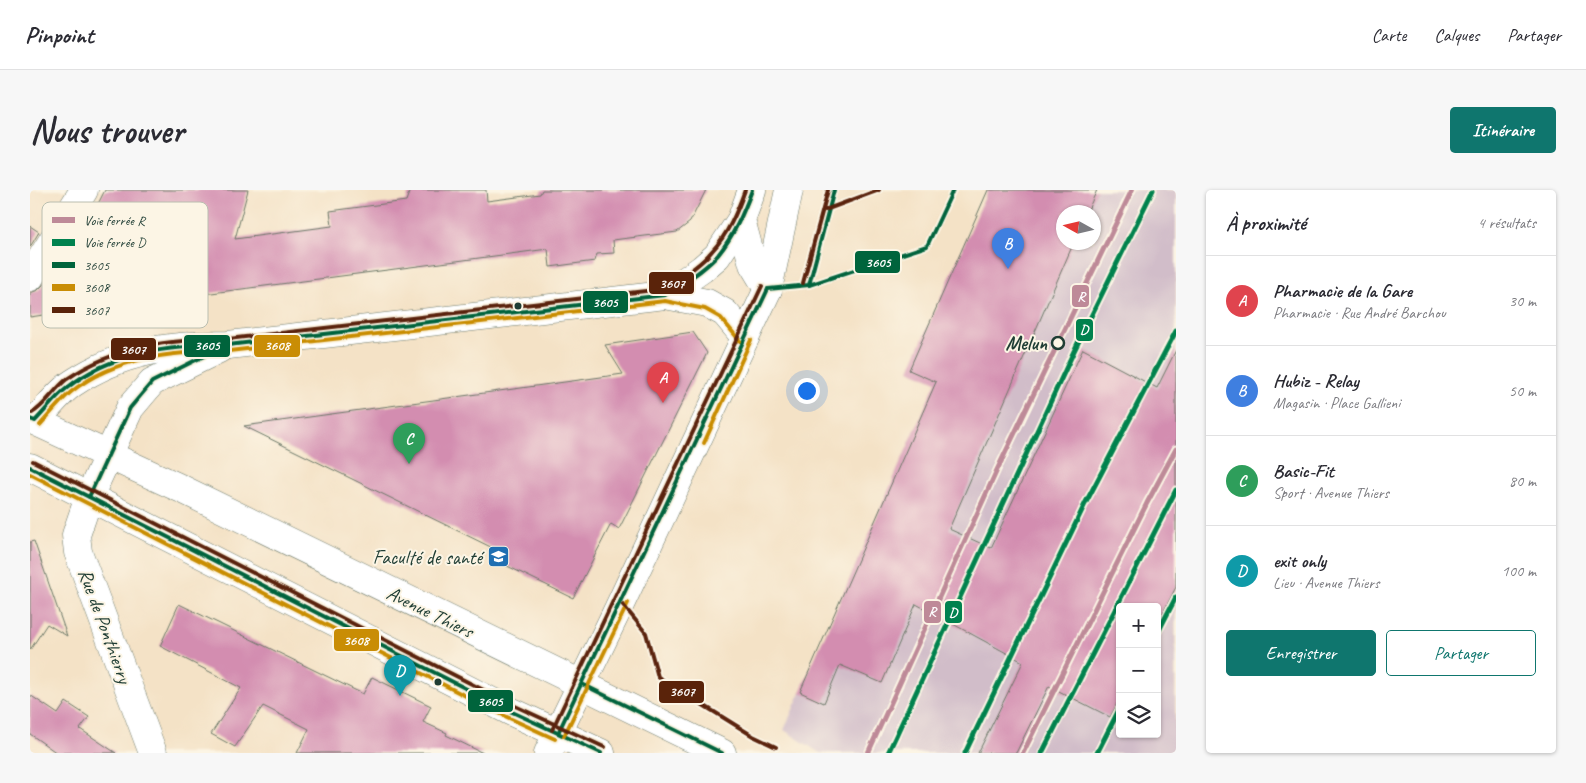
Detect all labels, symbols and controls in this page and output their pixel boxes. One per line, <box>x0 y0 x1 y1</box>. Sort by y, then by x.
text: Pinpoint <box>25 20 94 50</box>
text: Carte <box>1372 24 1406 46</box>
text: Calques <box>1434 24 1479 46</box>
text: Partager <box>1507 24 1561 46</box>
button: Itinéraire <box>1450 107 1556 153</box>
text: Nous trouver <box>30 108 184 153</box>
legend <box>42 202 208 328</box>
north arrow <box>1056 205 1101 250</box>
text: À proximité <box>1226 210 1306 236</box>
text: Voie ferrée R <box>84 212 146 229</box>
text: 4 résultats <box>1477 213 1536 233</box>
pin: B <box>992 228 1024 269</box>
text: Voie ferrée D <box>84 234 147 251</box>
line badge: 3605 <box>854 250 901 274</box>
text: 3605 <box>865 254 893 271</box>
text: 3605 <box>84 257 110 274</box>
line badge: 3607 <box>648 271 695 295</box>
text: 3607 <box>659 275 686 292</box>
text: 3608 <box>84 279 111 296</box>
text: Pharmacie de la Gare <box>1273 279 1412 303</box>
line badge: R <box>1071 284 1090 308</box>
text: R <box>1077 288 1087 305</box>
line badge: 3605 <box>582 290 629 314</box>
text: A <box>1238 291 1246 311</box>
text: 30 m <box>1509 291 1536 311</box>
text: 3605 <box>592 294 620 311</box>
unlabelled marker <box>513 301 523 311</box>
text: 3607 <box>84 302 110 319</box>
text: Pharmacie · Rue André Barchou <box>1273 303 1446 323</box>
line badge: D <box>1075 318 1094 342</box>
text: D <box>1080 321 1090 338</box>
place label: Melun <box>1005 331 1048 356</box>
line badge: 3605 <box>183 334 231 358</box>
line badge: 3608 <box>253 334 301 358</box>
marker: Melun <box>1051 336 1065 350</box>
line badge: 3607 <box>110 337 157 361</box>
text: 3605 <box>194 337 222 354</box>
text: 3608 <box>264 337 291 354</box>
text: 3607 <box>120 341 147 358</box>
pin: A <box>647 362 679 403</box>
text: Hubiz - Relay <box>1273 369 1359 393</box>
your location <box>794 378 820 404</box>
text: B <box>1238 381 1246 401</box>
text: 50 m <box>1509 381 1536 401</box>
text: Magasin · Place Gallieni <box>1273 393 1400 413</box>
pin: C <box>393 423 425 464</box>
text: Basic-Fit <box>1273 459 1334 483</box>
text: C <box>1238 471 1246 491</box>
text: 80 m <box>1509 471 1536 491</box>
text: Sport · Avenue Thiers <box>1273 483 1389 503</box>
place label: Faculté de santé <box>373 545 485 570</box>
school or university icon: Faculté de santé <box>486 545 510 569</box>
text: exit only <box>1273 549 1326 573</box>
text: D <box>1237 561 1247 581</box>
text: 100 m <box>1502 561 1536 581</box>
street label: Rue de Ponthierry <box>73 565 138 689</box>
text: Lieu · Avenue Thiers <box>1273 573 1379 593</box>
street label: Avenue Thiers <box>383 580 479 645</box>
line badge: R <box>923 600 942 624</box>
line badge: D <box>944 600 963 624</box>
text: R <box>928 603 938 620</box>
map controls <box>1116 603 1161 738</box>
button: + <box>1116 603 1161 648</box>
text: D <box>949 604 959 621</box>
line badge: 3608 <box>333 628 380 652</box>
button: Enregistrer <box>1226 630 1376 676</box>
button: Partager <box>1386 630 1536 676</box>
text: 3608 <box>343 632 370 649</box>
button: − <box>1116 648 1161 693</box>
pin: D <box>384 655 416 696</box>
unlabelled marker <box>433 677 443 687</box>
line badge: 3607 <box>658 680 705 704</box>
text: 3607 <box>669 683 696 700</box>
line badge: 3605 <box>467 689 514 713</box>
text: 3605 <box>477 693 505 710</box>
button: layers <box>1116 693 1161 738</box>

